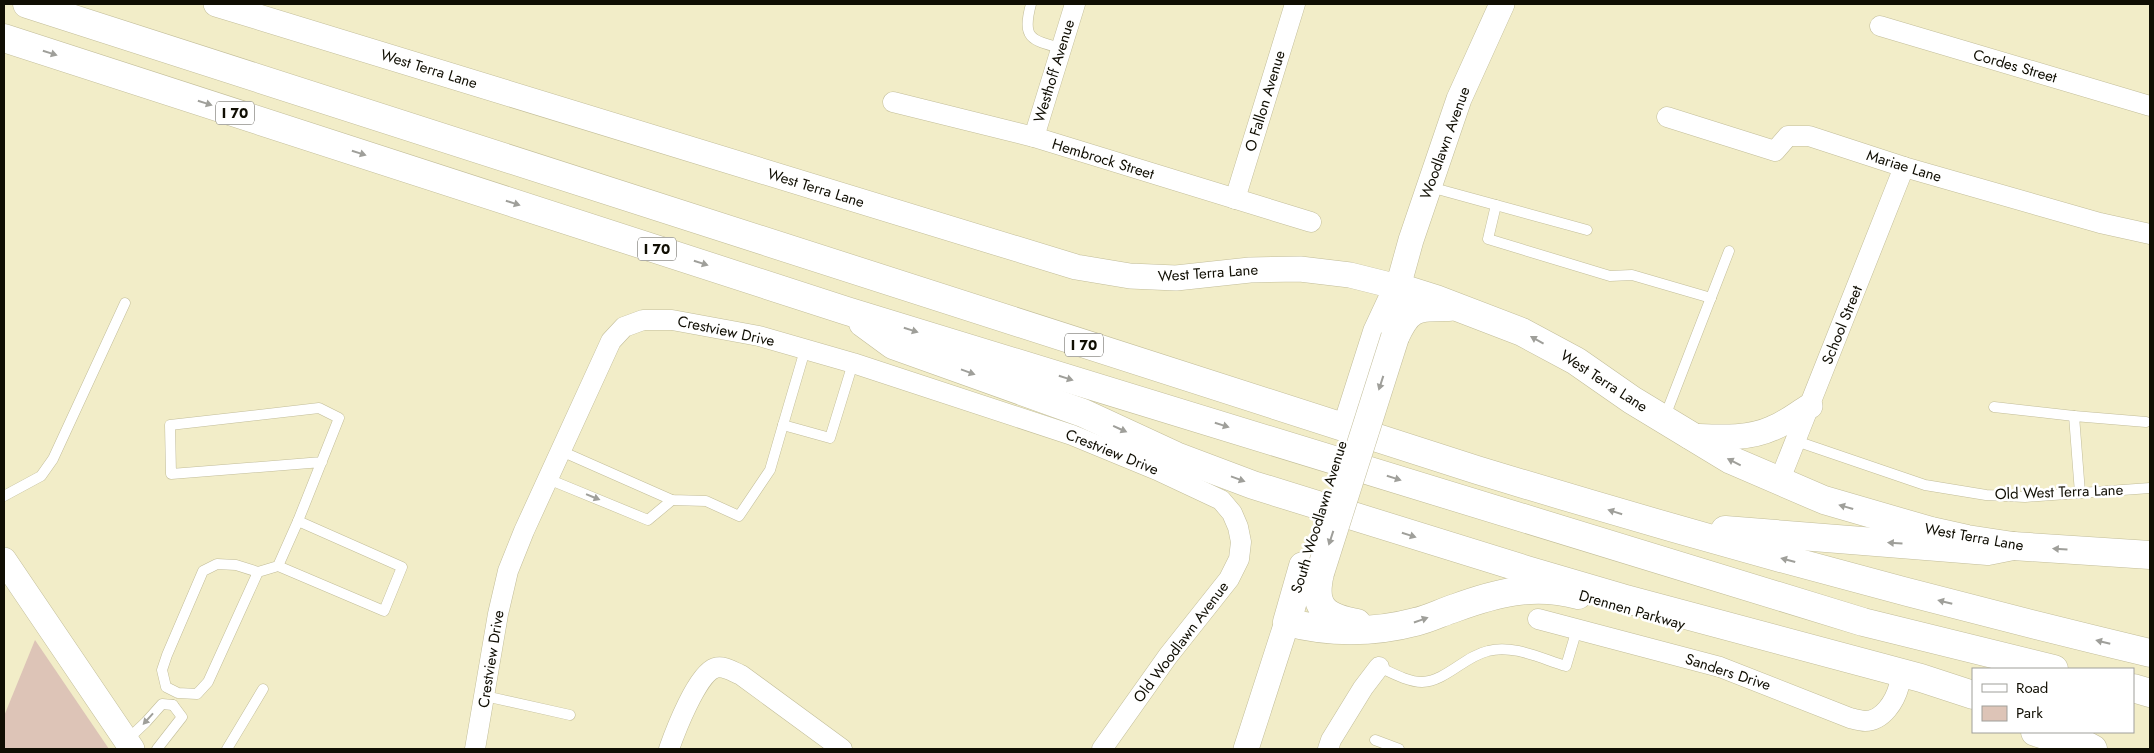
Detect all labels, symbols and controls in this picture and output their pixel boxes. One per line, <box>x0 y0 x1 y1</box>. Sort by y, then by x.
street label: Westhoff Avenue <box>1028 16 1080 125</box>
street label: West Terra Lane <box>378 44 480 94</box>
street label: Cordes Street <box>1971 44 2060 89</box>
street label: O Fallon Avenue <box>1239 47 1291 154</box>
one-way arrow <box>43 49 58 57</box>
street label: Woodlawn Avenue <box>1414 83 1476 202</box>
one-way arrow <box>197 100 212 107</box>
road number: I 70 <box>216 102 254 125</box>
street label: Hembrock Street <box>1049 133 1157 185</box>
street label: Mariae Lane <box>1864 144 1944 188</box>
one-way arrow <box>352 150 367 157</box>
street label: West Terra Lane <box>765 163 867 213</box>
one-way arrow <box>506 199 521 207</box>
road number: I 70 <box>638 238 676 260</box>
one-way arrow <box>694 259 709 267</box>
street label: West Terra Lane <box>1157 259 1259 287</box>
street label: School Street <box>1816 282 1868 368</box>
street label: Crestview Drive <box>675 310 777 352</box>
one-way arrow <box>903 327 918 335</box>
road number: I 70 <box>1065 334 1103 356</box>
one-way arrow <box>1531 336 1544 345</box>
street label: West Terra Lane <box>1556 344 1652 418</box>
one-way arrow <box>960 369 975 376</box>
one-way arrow <box>1059 374 1074 382</box>
one-way arrow <box>1376 376 1384 391</box>
one-way arrow <box>1214 422 1229 430</box>
street label: Crestview Drive <box>1062 423 1162 481</box>
one-way arrow <box>1113 426 1127 434</box>
street label: South Woodlawn Avenue <box>1285 438 1353 596</box>
one-way arrow <box>1727 458 1742 466</box>
one-way arrow <box>1386 474 1401 482</box>
one-way arrow <box>1231 475 1246 483</box>
street label: Old West Terra Lane <box>1994 479 2124 505</box>
one-way arrow <box>586 493 601 501</box>
one-way arrow <box>1839 502 1854 510</box>
one-way arrow <box>1607 507 1622 515</box>
street label: West Terra Lane <box>1923 517 2026 557</box>
one-way arrow <box>1327 531 1335 546</box>
one-way arrow <box>1402 531 1417 539</box>
one-way arrow <box>1886 539 1902 547</box>
one-way arrow <box>2052 545 2068 553</box>
one-way arrow <box>1781 556 1796 564</box>
street label: Old Woodlawn Avenue <box>1128 577 1234 707</box>
street label: Drennen Parkway <box>1576 584 1688 636</box>
one-way arrow <box>1938 598 1953 606</box>
street label: Crestview Drive <box>472 608 510 709</box>
one-way arrow <box>1414 616 1429 623</box>
one-way arrow <box>2095 638 2110 646</box>
street label: Sanders Drive <box>1682 648 1774 696</box>
legend <box>1972 668 2134 733</box>
text: Road <box>2016 677 2048 699</box>
text: Park <box>2016 702 2043 724</box>
one-way arrow <box>143 712 154 725</box>

